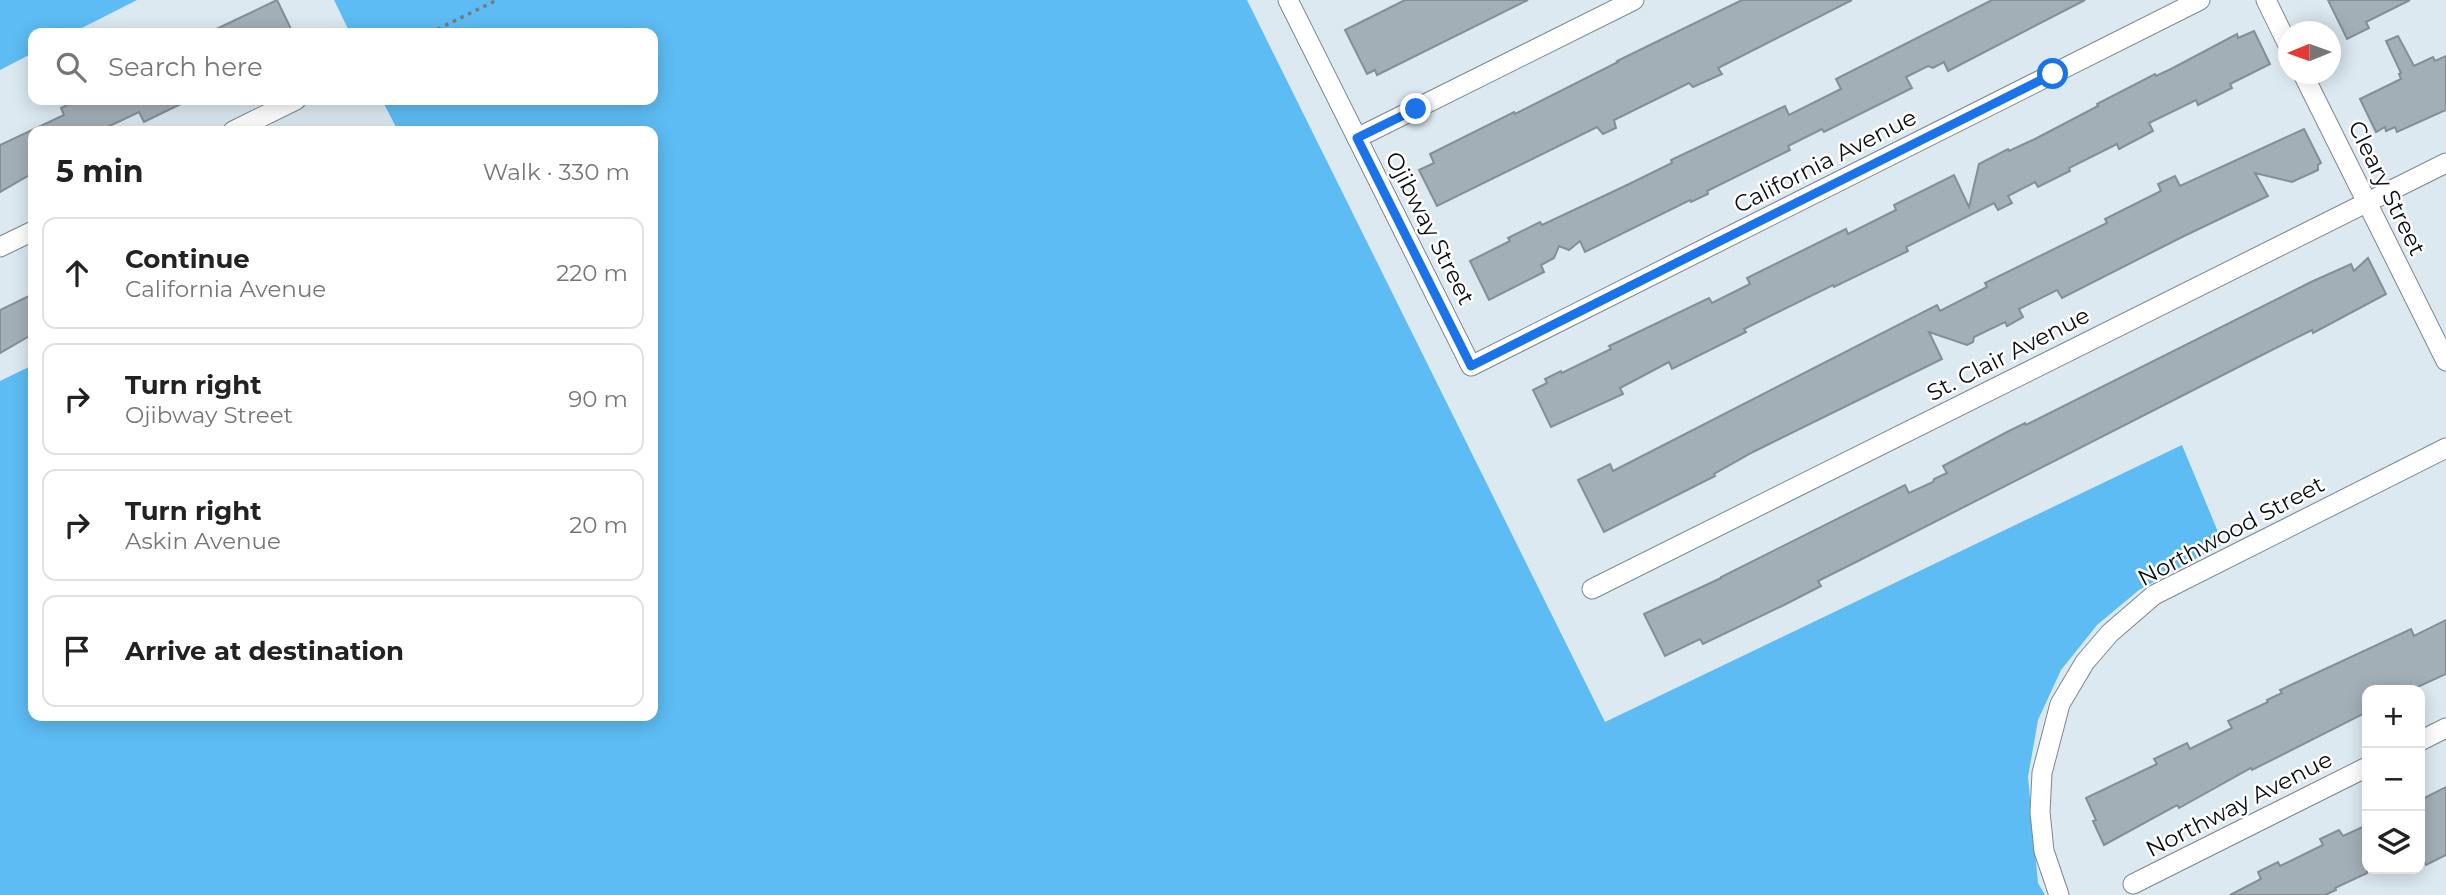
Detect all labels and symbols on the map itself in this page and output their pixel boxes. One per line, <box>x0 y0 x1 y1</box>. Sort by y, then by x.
north arrow <box>2278 21 2341 84</box>
route start <box>2037 58 2068 89</box>
route end <box>1400 93 1431 124</box>
street label: California Avenue <box>1729 103 1921 219</box>
street label: Cleary Street <box>2342 116 2432 260</box>
street label: Ojibway Street <box>1379 147 1481 309</box>
street label: St. Clair Avenue <box>1922 301 2094 407</box>
street label: Northwood Street <box>2133 470 2329 592</box>
street label: Northway Avenue <box>2141 745 2337 863</box>

